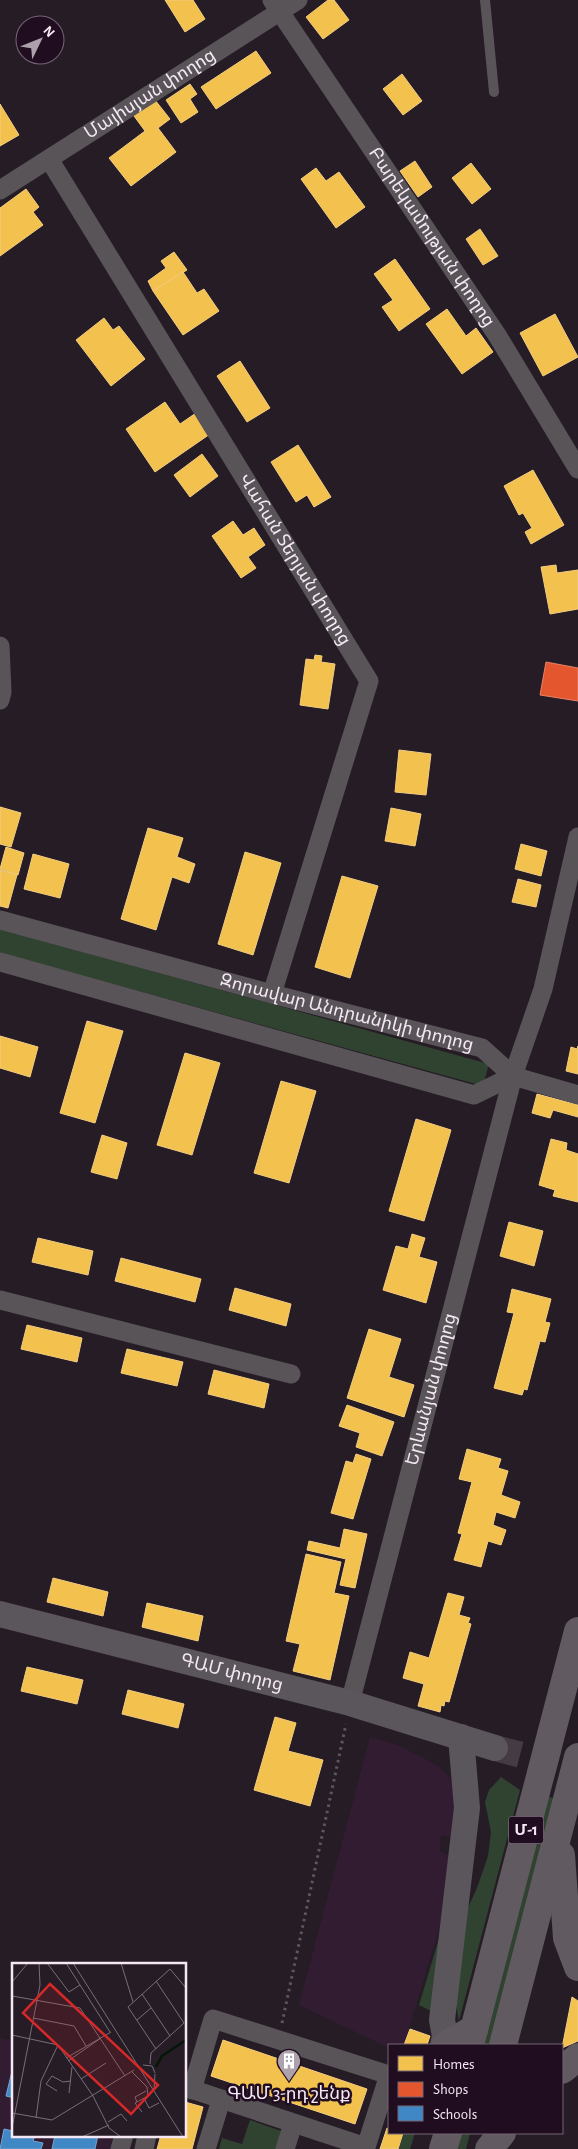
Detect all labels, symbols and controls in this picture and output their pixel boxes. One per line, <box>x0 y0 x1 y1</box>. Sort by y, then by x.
north arrow <box>15 15 65 65</box>
text: N <box>40 23 57 40</box>
street label: Մայիսյան փողոց <box>81 46 219 143</box>
street label: Բարեկամության փողոց <box>365 145 498 330</box>
street label: Վահան Տերյան փողոց <box>235 471 354 649</box>
street label: Զորավար Անդրանիկի փողոց <box>218 971 475 1054</box>
street label: Երևանյան փողոց <box>403 1311 460 1467</box>
street label: ԳԱՄ փողոց <box>178 1651 285 1695</box>
road number: Մ-1 <box>508 1816 544 1844</box>
inset map <box>12 1963 186 2136</box>
legend <box>388 2044 563 2134</box>
building icon: ԳԱՄ 3-րդ շենք <box>276 2048 302 2082</box>
text: Homes <box>433 2057 475 2072</box>
text: Shops <box>433 2082 468 2097</box>
place label: ԳԱՄ 3-րդ շենք <box>227 2085 351 2103</box>
text: Schools <box>433 2107 477 2122</box>

